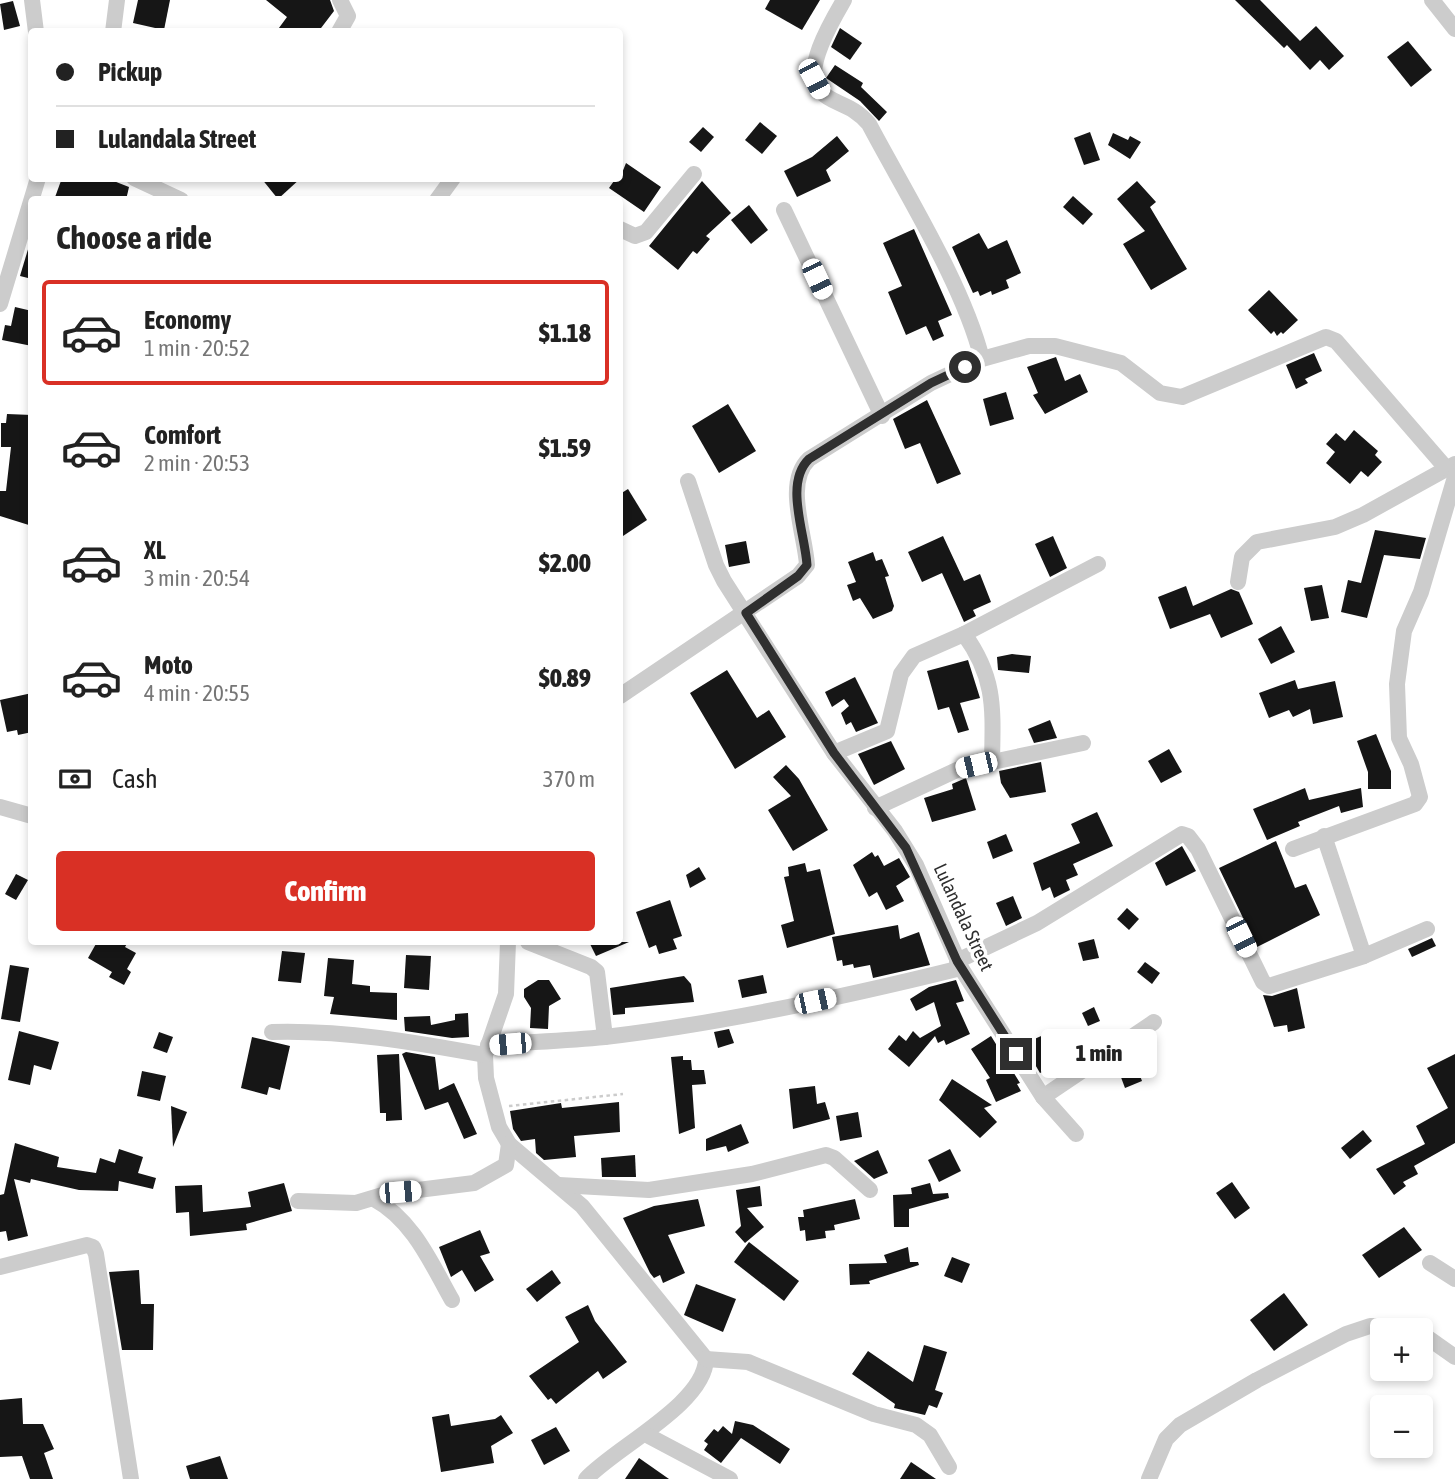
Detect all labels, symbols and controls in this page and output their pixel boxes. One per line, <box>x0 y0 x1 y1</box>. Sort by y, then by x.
car <box>795 56 834 102</box>
text: Pickup <box>98 57 162 87</box>
text: Lulandala Street <box>98 124 256 154</box>
text: Choose a ride <box>56 219 212 256</box>
car <box>799 256 836 302</box>
icon: car <box>60 301 123 364</box>
text: Economy <box>144 305 231 335</box>
text: $1.18 <box>539 318 591 348</box>
text: 1 min · 20:52 <box>144 335 250 361</box>
route start <box>949 351 981 383</box>
icon: car <box>60 416 123 479</box>
text: Comfort <box>144 420 221 450</box>
text: $1.59 <box>539 433 591 463</box>
text: 2 min · 20:53 <box>144 450 250 476</box>
icon: car <box>60 531 123 594</box>
text: XL <box>144 535 166 565</box>
text: $2.00 <box>539 548 591 578</box>
text: 3 min · 20:54 <box>144 565 250 591</box>
icon: car <box>60 646 123 709</box>
text: Moto <box>144 650 193 680</box>
text: $0.89 <box>539 663 591 693</box>
text: 4 min · 20:55 <box>144 680 250 706</box>
car <box>954 750 999 780</box>
icon: cash <box>56 760 94 798</box>
text: Cash <box>112 764 158 794</box>
text: 370 m <box>543 766 595 792</box>
button: Confirm <box>56 851 595 931</box>
street label: Lulandala Street <box>930 860 998 974</box>
car <box>1223 914 1260 960</box>
car <box>793 986 838 1016</box>
callout: 1 min <box>1040 1030 1156 1078</box>
car <box>489 1032 532 1056</box>
route end <box>1000 1038 1032 1070</box>
text: 1 min <box>1076 1040 1122 1066</box>
car <box>379 1180 422 1204</box>
map controls <box>1370 1318 1433 1458</box>
button: + <box>1370 1318 1433 1381</box>
button: − <box>1370 1395 1433 1458</box>

